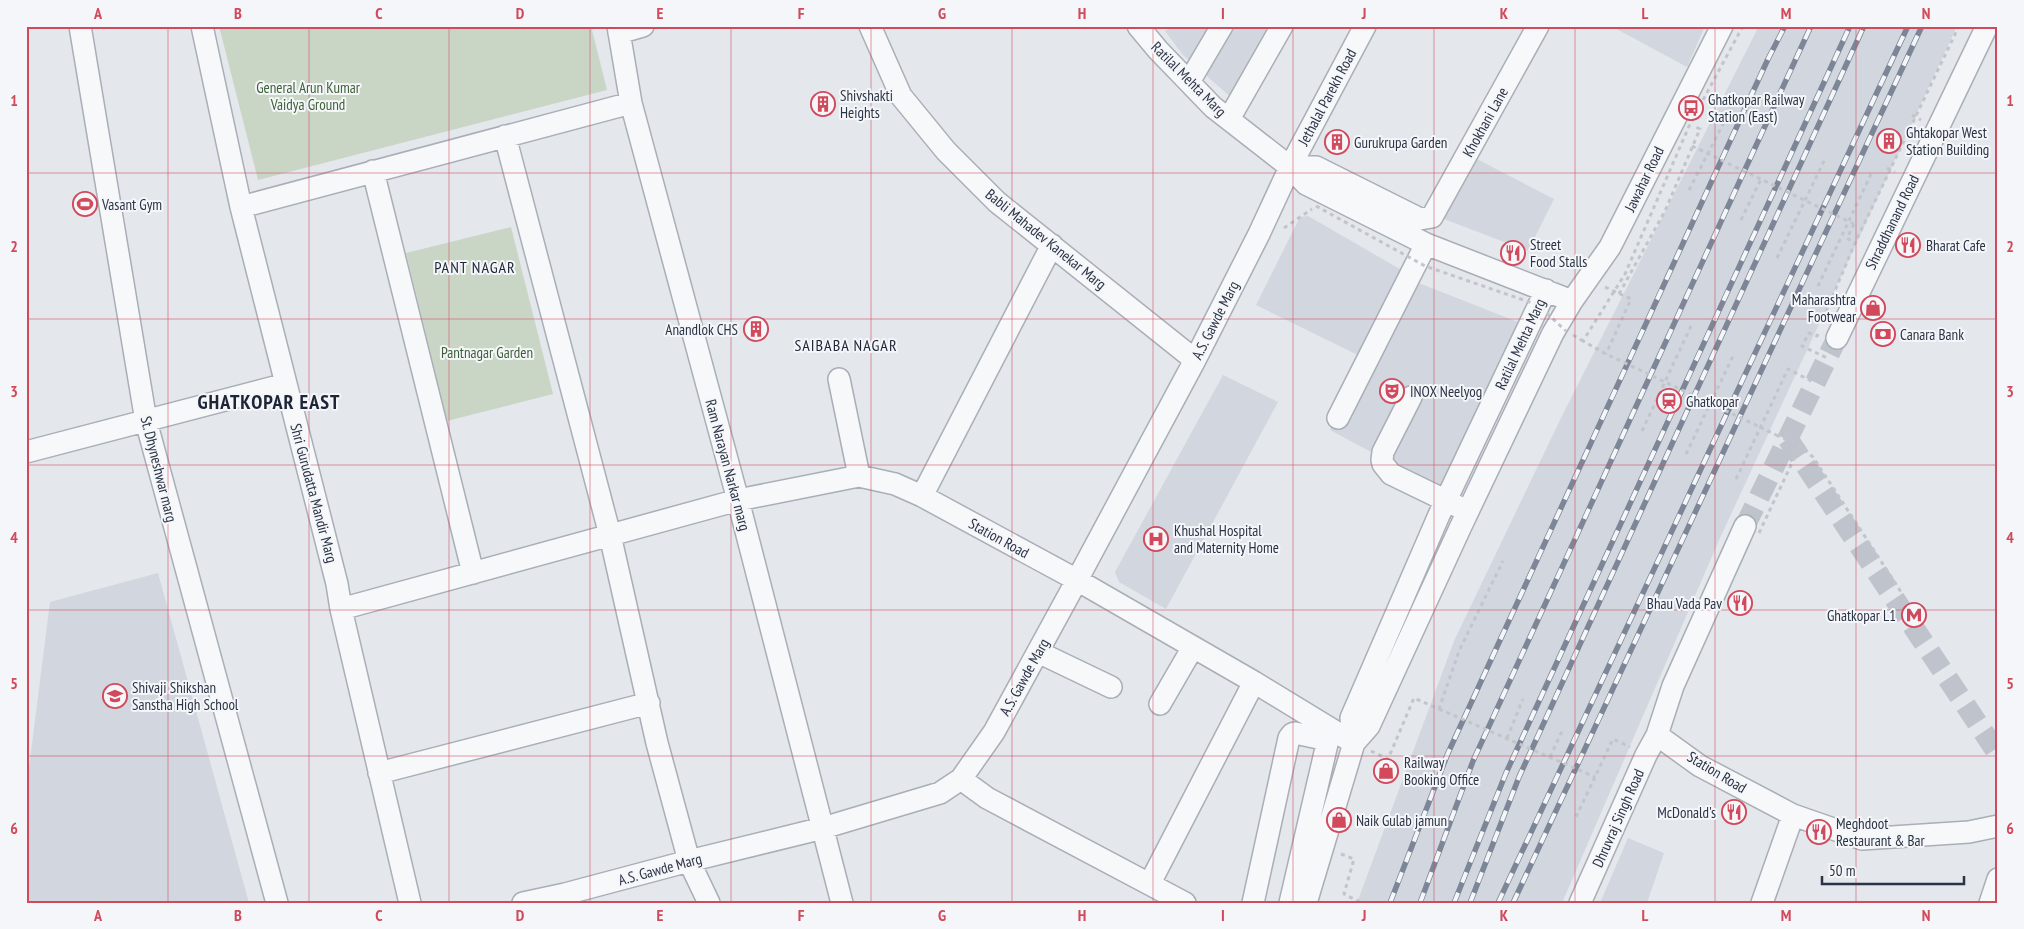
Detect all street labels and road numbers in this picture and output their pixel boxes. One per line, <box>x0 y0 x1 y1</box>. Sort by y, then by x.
street label: Ratilal Mehta Marg <box>1147 37 1231 121</box>
street label: Jethalal Parekh Road <box>1293 45 1360 149</box>
street label: Khokhani Lane <box>1458 84 1512 160</box>
street label: Jawahar Road <box>1620 143 1668 216</box>
street label: Shraddhanand Road <box>1861 171 1923 273</box>
street label: Babli Mahadev Kanekar Marg <box>982 184 1110 294</box>
street label: A.S. Gawde Marg <box>1187 278 1243 362</box>
street label: Ratilal Mehta Marg <box>1491 295 1549 393</box>
street label: Ram Narayan Narkar marg <box>701 397 755 533</box>
street label: St. Dhyneshwar marg <box>137 414 181 524</box>
street label: Shri Gurudatta Mandir Marg <box>286 421 342 565</box>
street label: Station Road <box>966 514 1032 562</box>
street label: A.S. Gawde Marg <box>995 635 1053 719</box>
street label: Station Road <box>1684 747 1750 797</box>
street label: Dhruvraj Singh Road <box>1588 766 1648 870</box>
street label: A.S. Gawde Marg <box>616 849 704 889</box>

